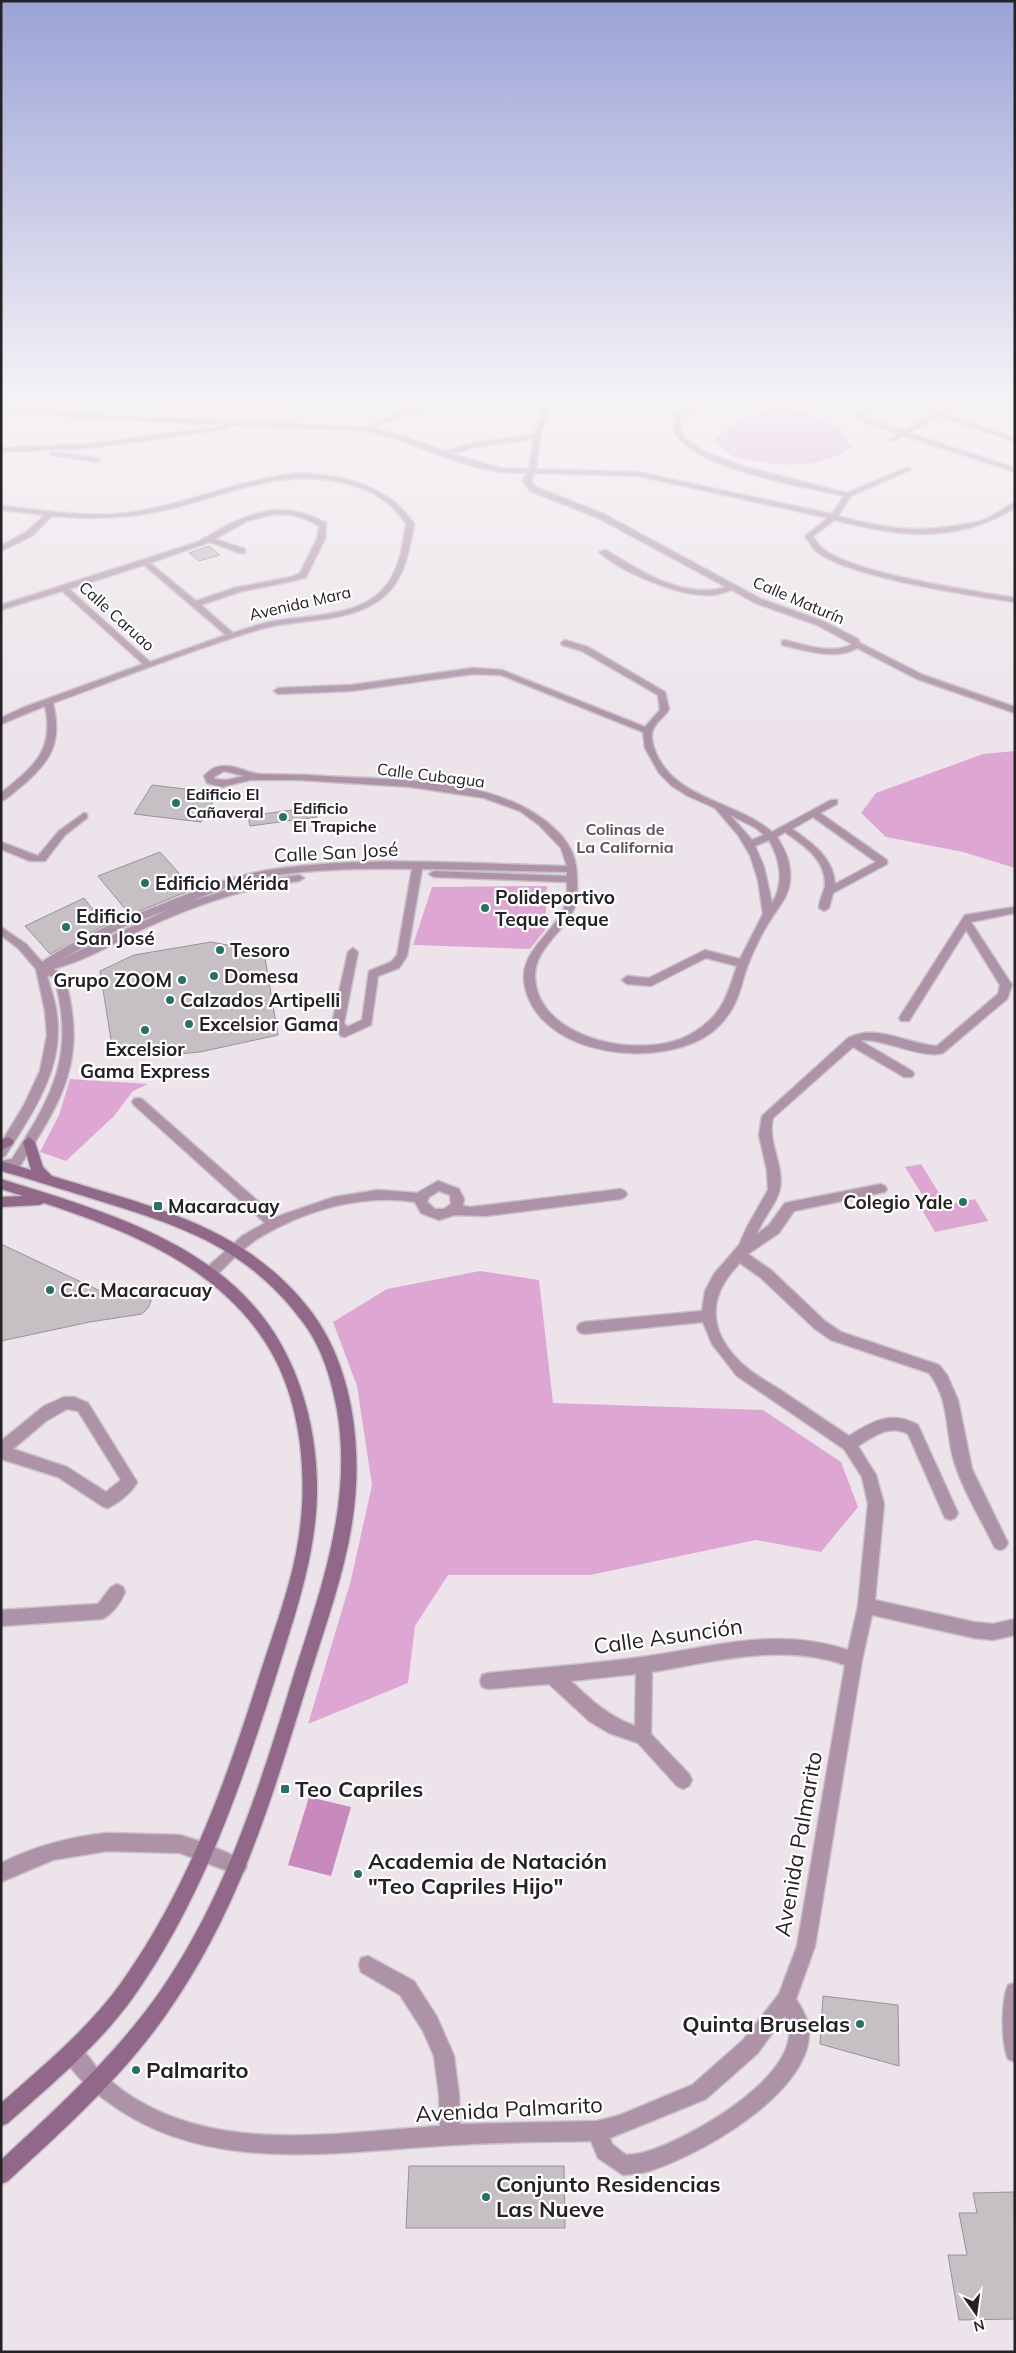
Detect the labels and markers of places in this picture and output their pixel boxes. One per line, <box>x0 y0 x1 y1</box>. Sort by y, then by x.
place label: Edificio El Cañaveral <box>186 784 264 822</box>
marker: Edificio El Cañaveral <box>170 797 182 809</box>
place label: Edificio El Trapiche <box>293 798 377 836</box>
marker: Edificio El Trapiche <box>277 811 289 823</box>
place label: Edificio Mérida <box>155 871 289 895</box>
marker: Edificio Mérida <box>139 877 151 889</box>
place label: Polideportivo Teque Teque <box>495 885 615 931</box>
marker: Polideportivo Teque Teque <box>479 902 491 914</box>
place label: Edificio San José <box>76 904 155 950</box>
marker: Edificio San José <box>60 921 72 933</box>
place label: Tesoro <box>230 938 290 962</box>
marker: Tesoro <box>214 944 226 956</box>
place label: Domesa <box>224 964 299 988</box>
place label: Grupo ZOOM <box>53 968 172 992</box>
marker: Domesa <box>208 970 220 982</box>
marker: Grupo ZOOM <box>176 974 188 986</box>
place label: Calzados Artipelli <box>180 988 340 1012</box>
marker: Calzados Artipelli <box>164 994 176 1006</box>
place label: Excelsior Gama <box>199 1012 338 1036</box>
marker: Excelsior Gama <box>183 1018 195 1030</box>
marker: Excelsior Gama Express <box>139 1024 151 1036</box>
place label: Excelsior Gama Express <box>80 1037 210 1083</box>
place label: Colegio Yale <box>843 1190 953 1214</box>
place label: Macaracuay <box>168 1194 280 1218</box>
marker: Colegio Yale <box>957 1196 969 1208</box>
marker: Macaracuay <box>152 1200 164 1212</box>
place label: C.C. Macaracuay <box>60 1278 213 1302</box>
marker: C.C. Macaracuay <box>44 1284 56 1296</box>
place label: Teo Capriles <box>295 1775 423 1803</box>
marker: Teo Capriles <box>279 1783 291 1795</box>
place label: Academia de Natación "Teo Capriles Hijo" <box>368 1847 607 1900</box>
marker: Academia de Natación "Teo Capriles Hijo" <box>352 1868 364 1880</box>
place label: Quinta Bruselas <box>682 2010 850 2038</box>
marker: Quinta Bruselas <box>854 2018 866 2030</box>
place label: Palmarito <box>146 2056 249 2084</box>
marker: Palmarito <box>130 2064 142 2076</box>
place label: Conjunto Residencias Las Nueve <box>496 2170 720 2223</box>
marker: Conjunto Residencias Las Nueve <box>480 2191 492 2203</box>

